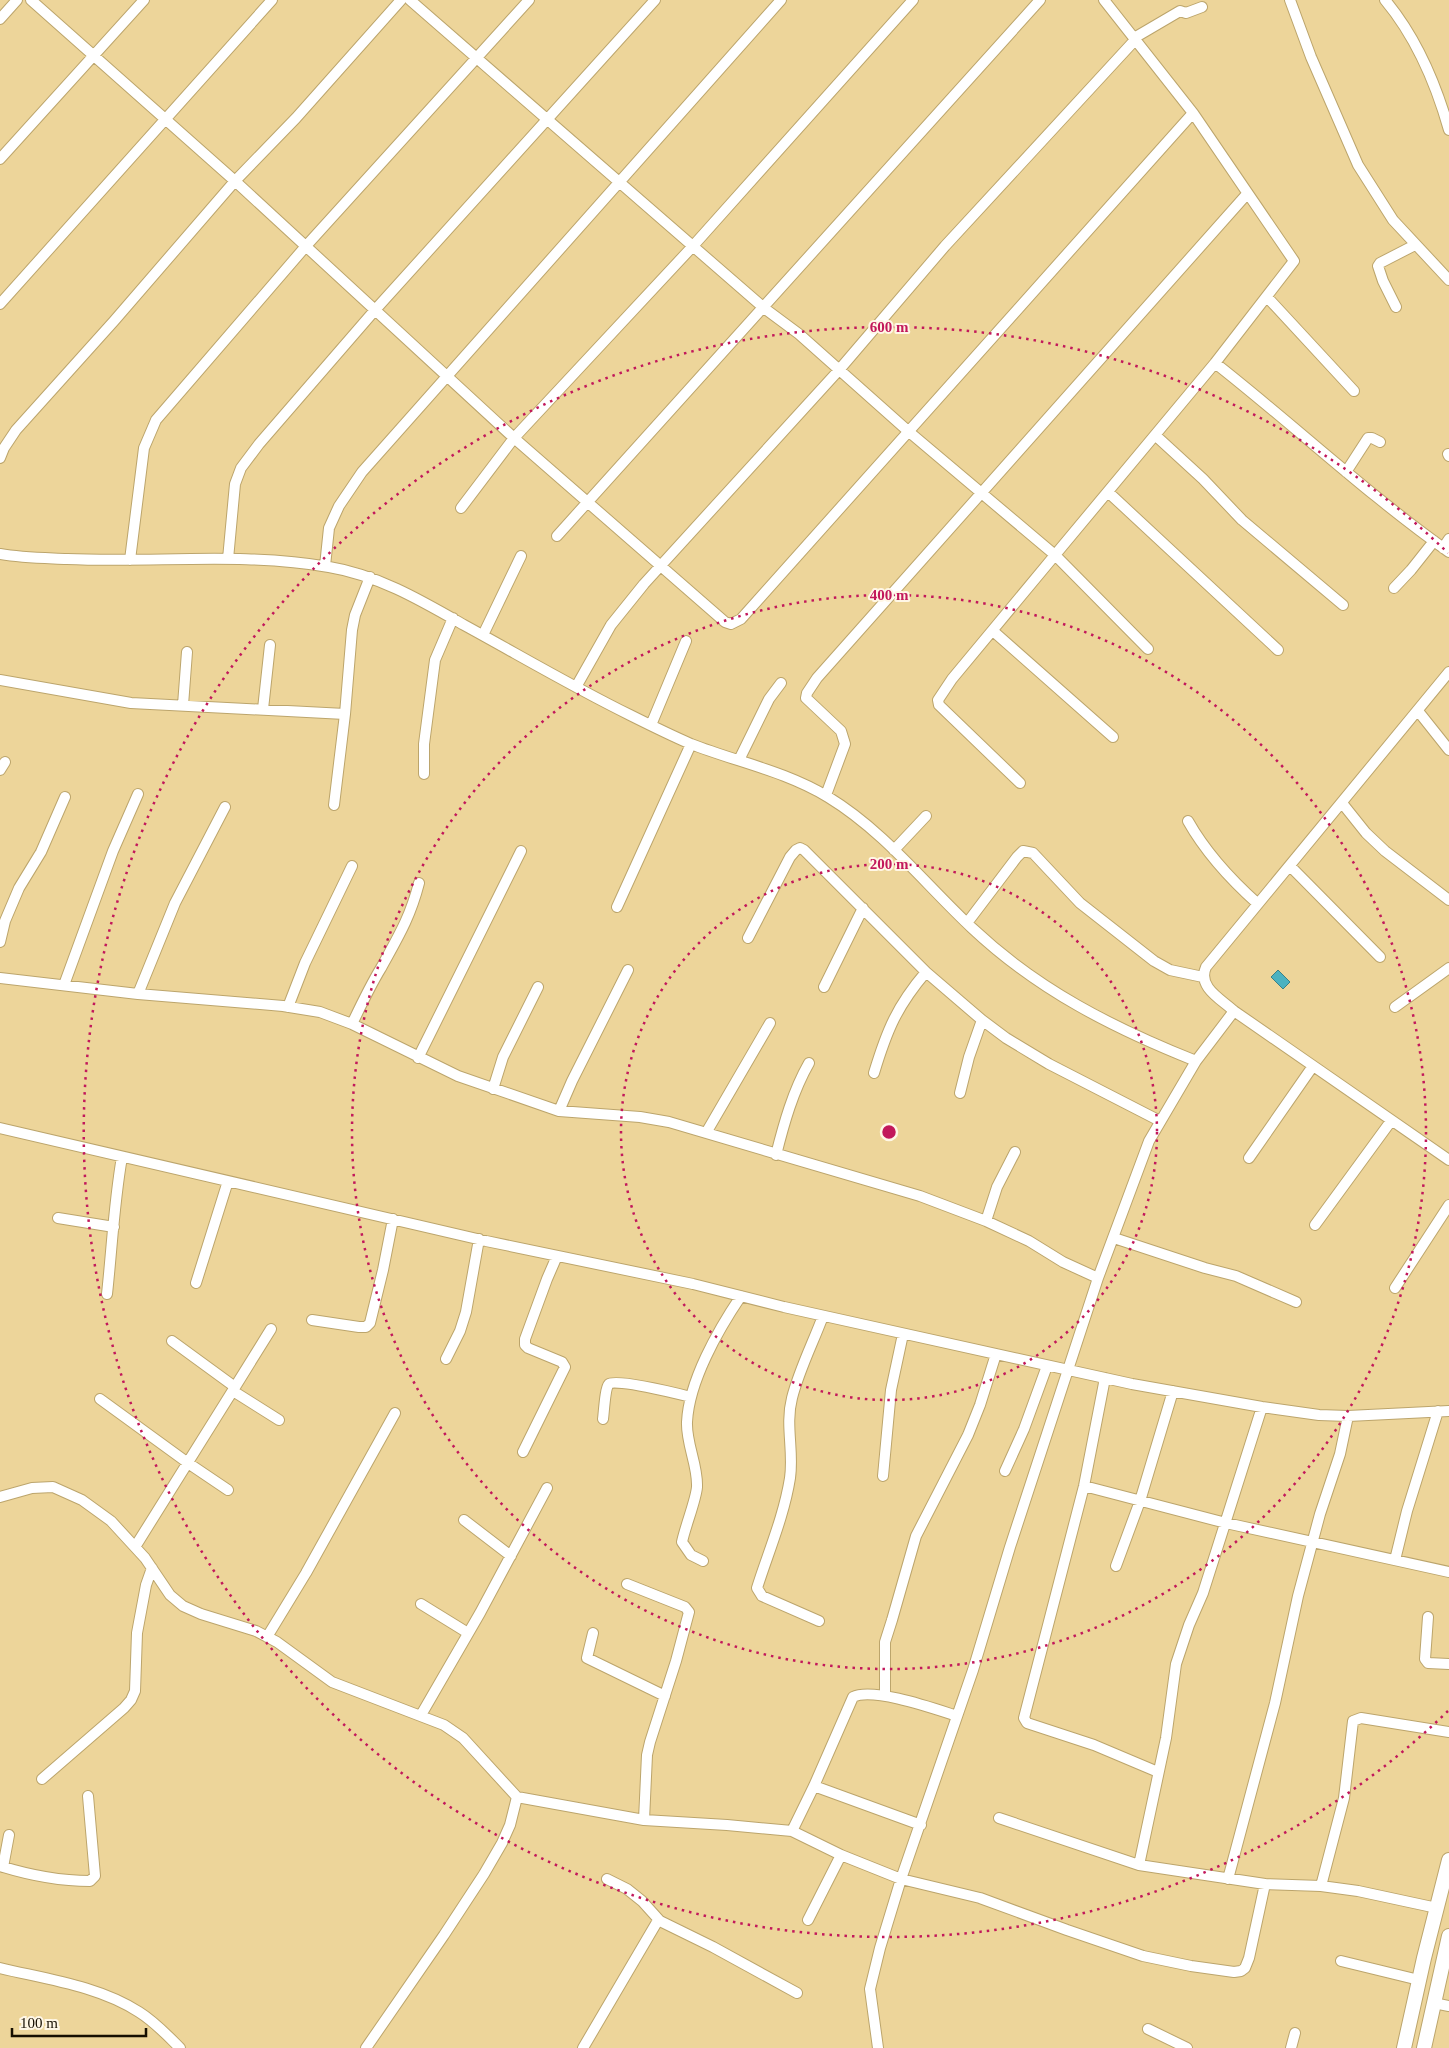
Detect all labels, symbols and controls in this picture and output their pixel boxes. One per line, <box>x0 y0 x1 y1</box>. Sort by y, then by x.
text: 600 m <box>870 319 909 335</box>
text: 400 m <box>870 587 909 603</box>
text: 200 m <box>870 856 909 872</box>
centre of rings <box>880 1123 898 1141</box>
scale bar <box>12 2006 146 2038</box>
text: 100 m <box>20 2015 58 2031</box>

